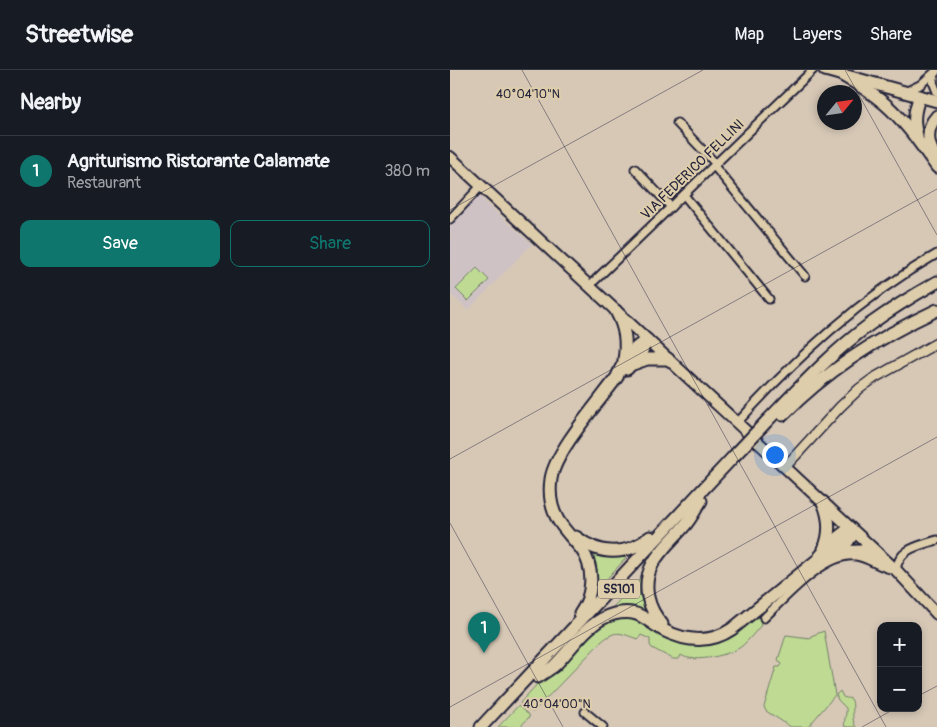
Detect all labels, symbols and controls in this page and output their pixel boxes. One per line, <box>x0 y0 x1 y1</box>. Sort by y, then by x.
text: Streetwise <box>25 20 133 49</box>
text: Map <box>735 23 764 46</box>
text: Layers <box>792 23 842 46</box>
text: Share <box>870 23 912 46</box>
north arrow <box>817 85 862 130</box>
text: 40°04'10"N <box>496 87 560 102</box>
text: Nearby <box>20 89 81 116</box>
street label: VIA FEDERICO FELLINI <box>637 116 748 223</box>
text: Agriturismo Ristorante Calamate <box>67 149 330 173</box>
text: 1 <box>33 161 39 181</box>
text: 380 m <box>384 161 430 181</box>
text: Restaurant <box>67 173 141 193</box>
button: Save <box>20 220 220 267</box>
button: Share <box>230 220 430 267</box>
your location <box>762 442 788 468</box>
road number: SS101 <box>598 579 640 598</box>
pin: 1 <box>468 612 500 653</box>
map controls <box>877 622 922 712</box>
button: + <box>877 622 922 667</box>
button: − <box>877 667 922 712</box>
text: 40°04'00"N <box>523 697 591 712</box>

